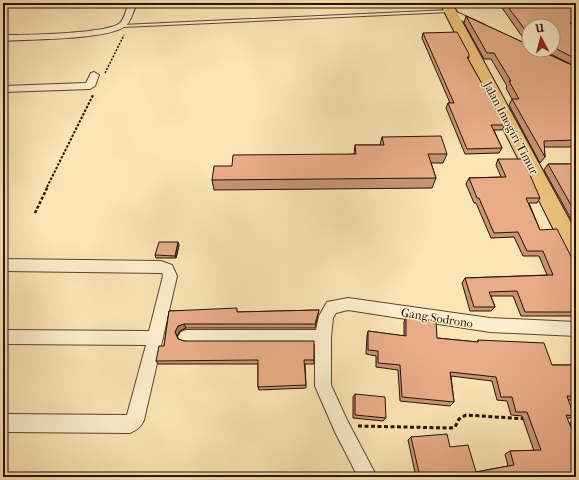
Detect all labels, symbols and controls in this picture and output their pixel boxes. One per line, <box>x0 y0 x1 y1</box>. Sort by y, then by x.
north arrow <box>521 18 561 58</box>
text: U <box>534 22 545 36</box>
street label: Jalan Imogiri Timur <box>480 78 542 178</box>
street label: Gang Sodrono <box>400 305 474 331</box>

